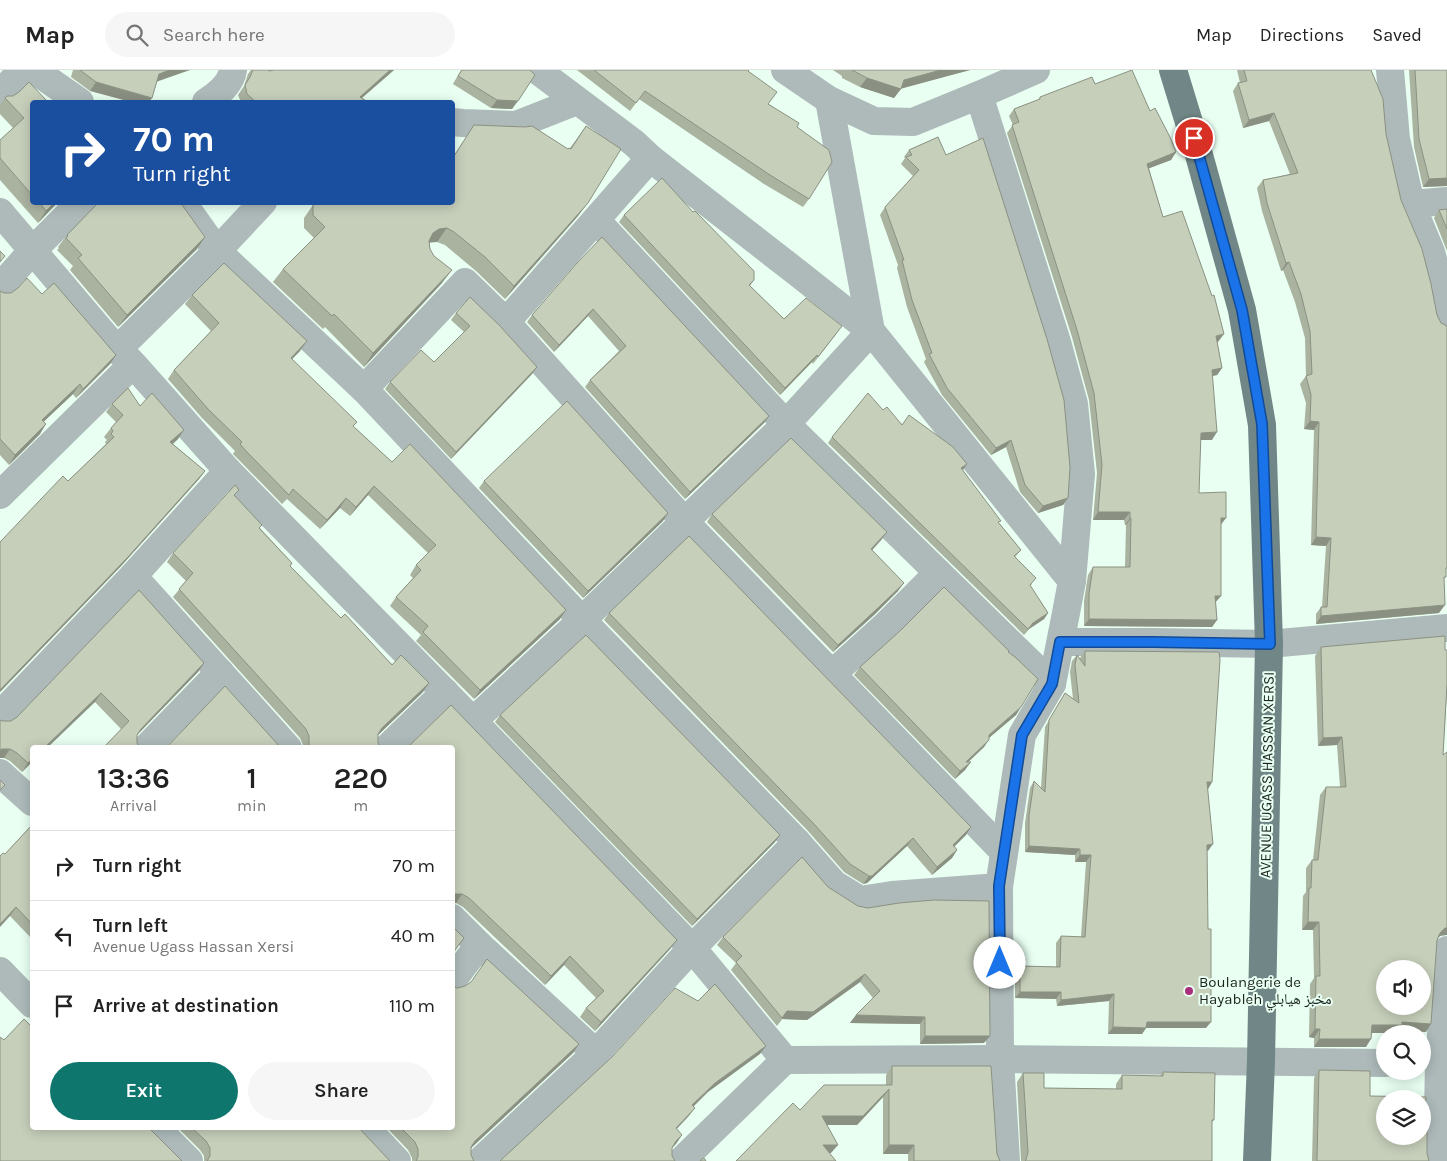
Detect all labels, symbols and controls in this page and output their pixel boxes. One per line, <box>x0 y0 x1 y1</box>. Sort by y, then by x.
search box <box>105 12 455 57</box>
text: Map <box>25 21 75 49</box>
icon: search <box>123 21 151 49</box>
text: Search here <box>163 24 265 46</box>
text: Map <box>1196 24 1232 46</box>
text: Directions <box>1260 24 1344 46</box>
text: Saved <box>1372 24 1422 46</box>
pin <box>1173 117 1215 159</box>
text: 70 m <box>133 119 215 160</box>
icon: right <box>50 120 115 185</box>
icon: arrive <box>1180 124 1208 152</box>
text: Turn right <box>133 161 231 187</box>
street label: AVENUE UGASS HASSAN XERSI <box>1256 672 1278 878</box>
text: 13:36 <box>97 760 170 796</box>
text: 1 <box>246 760 257 796</box>
text: 220 <box>333 760 388 796</box>
text: Arrival <box>110 796 157 815</box>
text: min <box>237 796 266 815</box>
text: m <box>353 796 368 815</box>
icon: right <box>50 852 78 880</box>
text: Turn right <box>93 855 182 877</box>
text: 70 m <box>393 855 435 877</box>
text: Turn left <box>93 915 168 937</box>
icon: left <box>50 922 78 950</box>
text: 40 m <box>391 925 435 947</box>
position arrow <box>973 936 1025 988</box>
text: Avenue Ugass Hassan Xersi <box>93 937 294 956</box>
map controls <box>1376 960 1431 1145</box>
button: sound <box>1376 960 1431 1015</box>
place label: Boulangerie de Hayableh مخبز هيابلي <box>1199 973 1332 1011</box>
marker: Boulangerie de Hayableh مخبز هيابلي <box>1183 985 1195 997</box>
icon: arrive <box>50 992 78 1020</box>
text: Arrive at destination <box>93 995 279 1017</box>
text: 110 m <box>389 995 435 1017</box>
button: search <box>1376 1025 1431 1080</box>
button: Exit <box>50 1062 238 1120</box>
button: Share <box>248 1062 435 1120</box>
button: layers <box>1376 1090 1431 1145</box>

